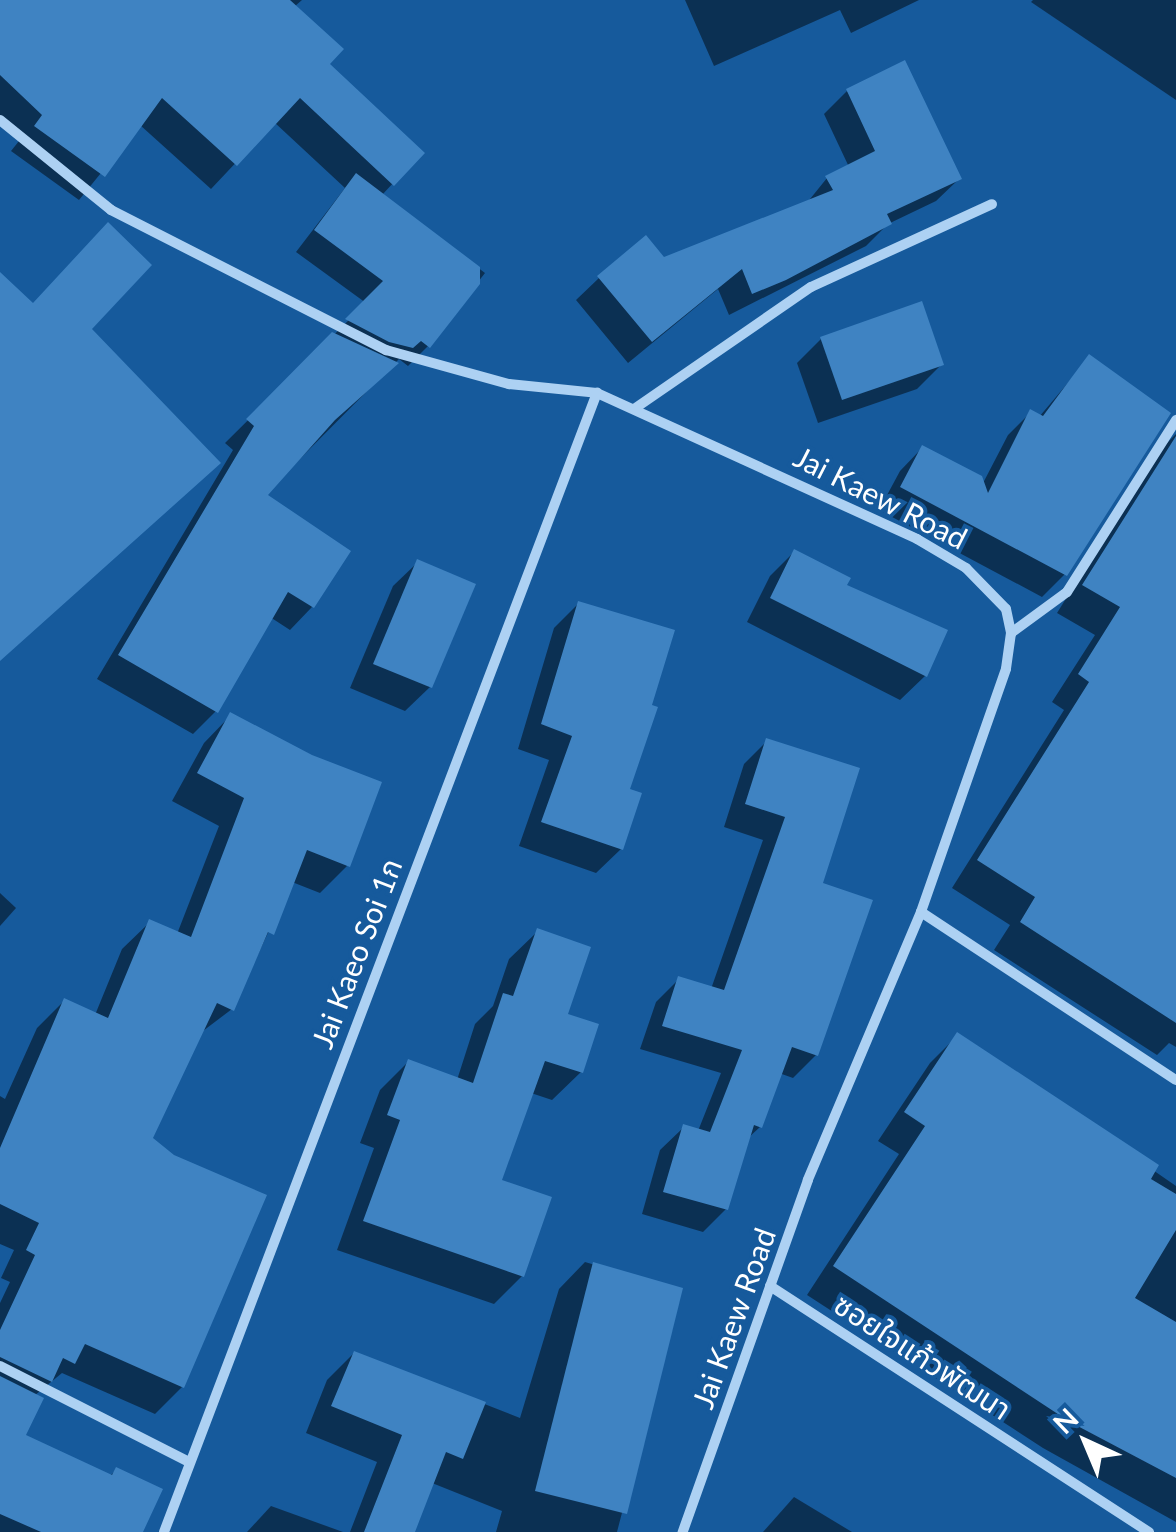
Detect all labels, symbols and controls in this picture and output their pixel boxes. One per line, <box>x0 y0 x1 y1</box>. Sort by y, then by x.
street label: Jai Kaew Road <box>788 438 974 556</box>
street label: Jai Kaeo Soi 1ก <box>303 853 409 1053</box>
street label: Jai Kaew Road <box>684 1223 782 1413</box>
street label: ซอยใจแก้วพัฒนา <box>828 1285 1018 1427</box>
north arrow <box>1036 1392 1136 1492</box>
text: N <box>1046 1401 1085 1440</box>

